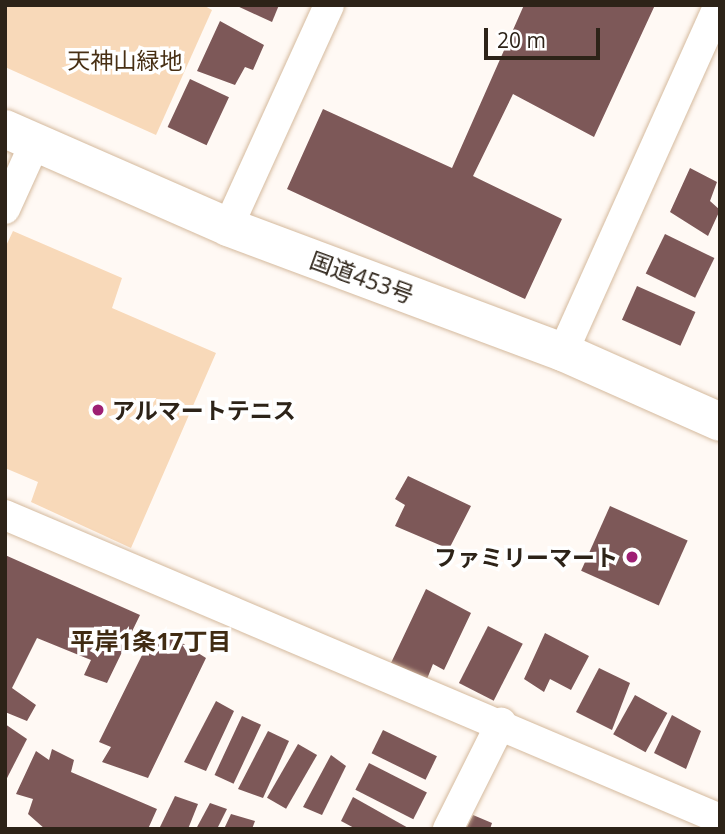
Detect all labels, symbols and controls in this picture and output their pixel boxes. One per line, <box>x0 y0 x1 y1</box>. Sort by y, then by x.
scale bar <box>487 14 602 58</box>
text: 20 m <box>497 26 546 54</box>
park label: 天神山緑地 <box>68 46 182 74</box>
street label: 国道453号 <box>306 245 418 309</box>
place label: アルマートテニス <box>112 396 296 424</box>
marker: アルマートテニス <box>90 402 106 418</box>
place label: ファミリーマート <box>434 543 618 571</box>
marker: ファミリーマート <box>624 549 640 565</box>
district label: 平岸1条17丁目 <box>70 627 232 655</box>

